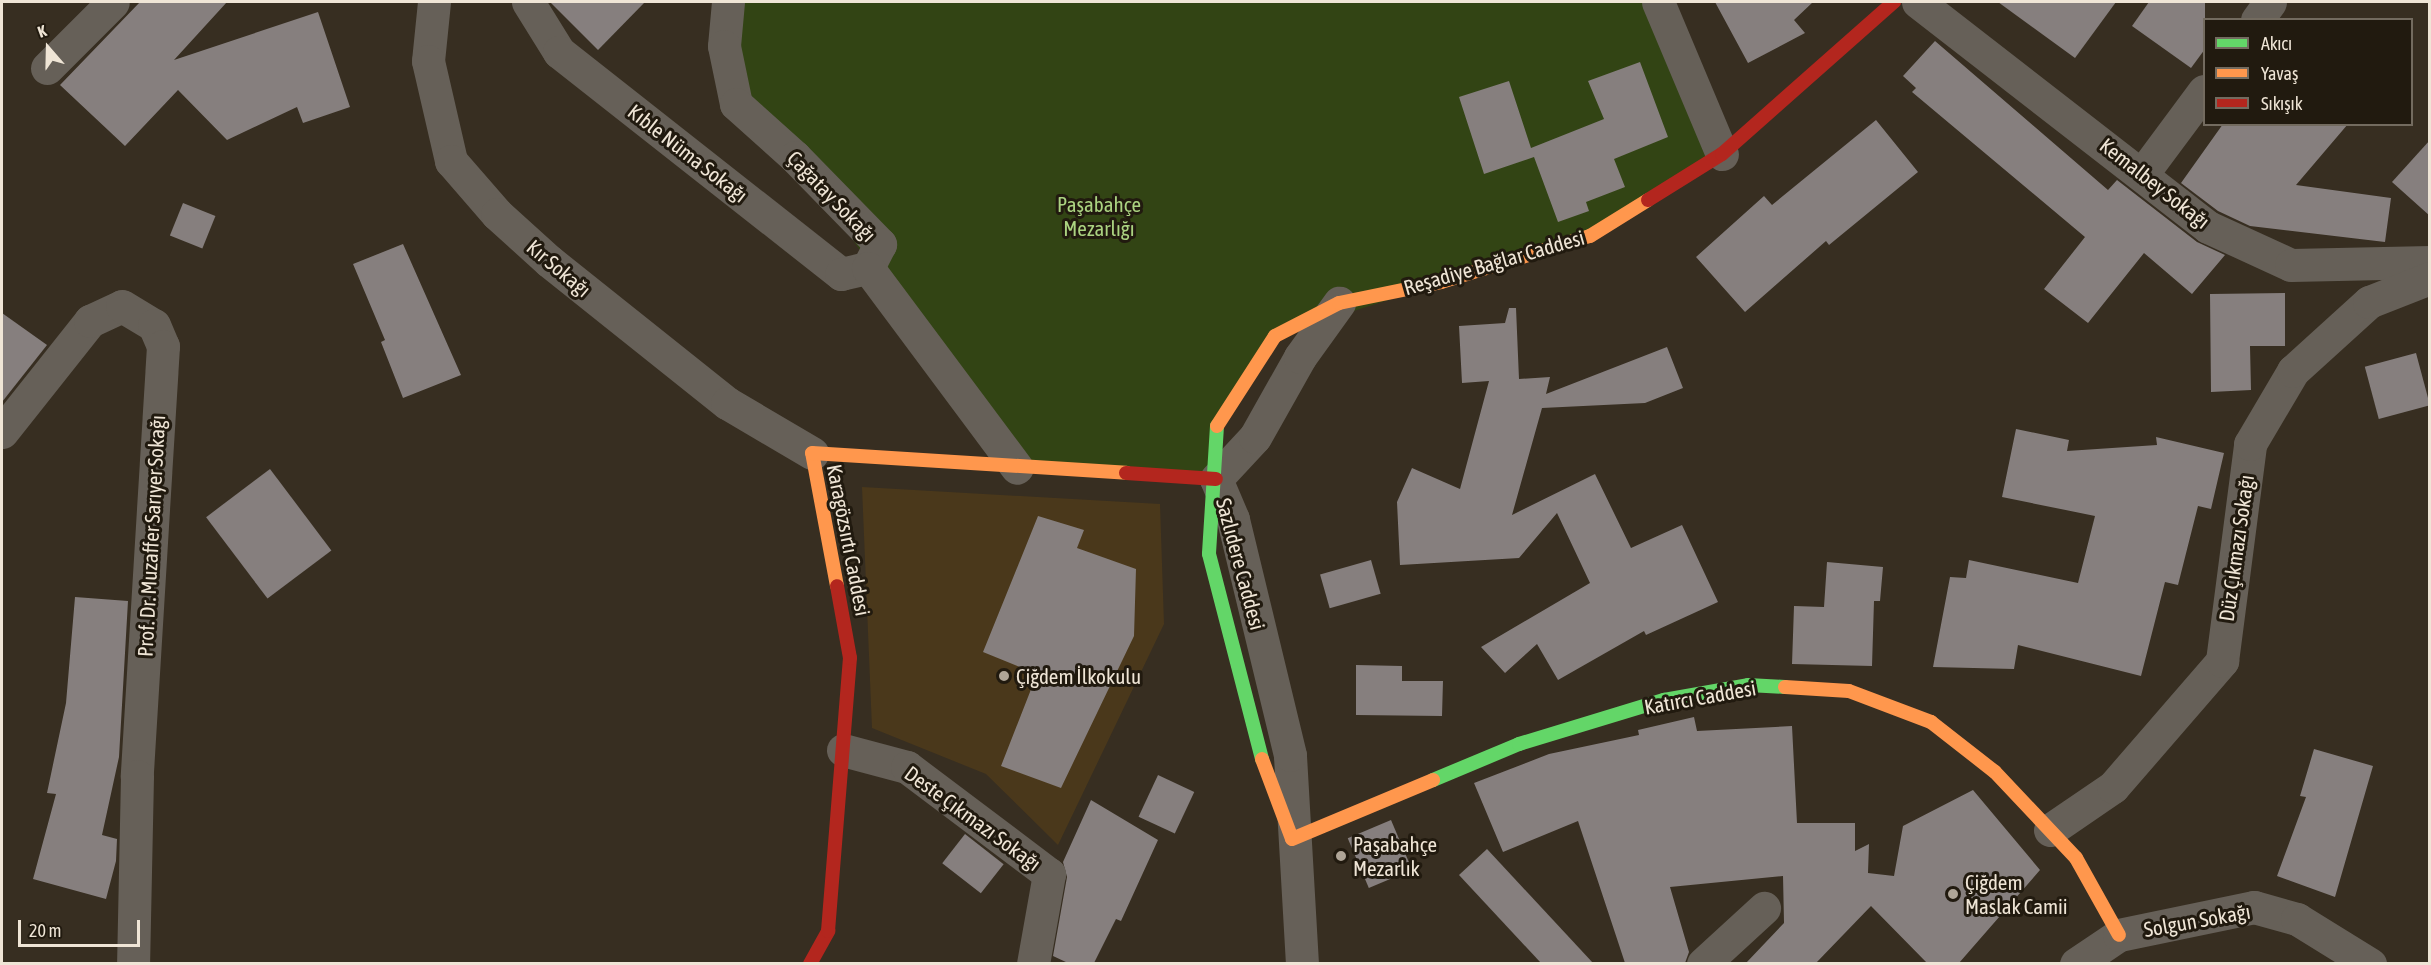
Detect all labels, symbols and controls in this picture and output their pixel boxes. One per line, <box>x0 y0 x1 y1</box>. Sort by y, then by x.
north arrow <box>18 18 78 78</box>
legend <box>2203 18 2413 126</box>
text: K <box>35 21 49 41</box>
text: Akıcı <box>2261 33 2292 54</box>
text: Yavaş <box>2261 63 2298 84</box>
text: Sıkışık <box>2261 93 2303 114</box>
street label: Kıble Nüma Sokağı <box>623 99 753 207</box>
street label: Kemalbey Sokağı <box>2095 132 2215 234</box>
street label: Çağatay Sokağı <box>782 145 882 247</box>
park label: Paşabahçe Mezarlığı <box>1057 191 1141 241</box>
street label: Reşadiye Bağlar Caddesi <box>1401 224 1587 300</box>
street label: Kır Sokağı <box>522 234 596 302</box>
street label: Prof. Dr. Muzaffer Sarıyer Sokağı <box>132 414 170 658</box>
street label: Karagözsırtı Caddesi <box>822 462 876 618</box>
street label: Düz Çıkmazı Sokağı <box>2213 473 2259 623</box>
street label: Sazlıdere Caddesi <box>1211 495 1271 633</box>
place label: Çiğdem İlkokulu <box>1016 663 1141 689</box>
marker: Çiğdem İlkokulu <box>997 669 1011 683</box>
street label: Katırcı Caddesi <box>1642 675 1758 719</box>
street label: Deste Çıkmazı Sokağı <box>900 760 1046 876</box>
place label: Paşabahçe Mezarlık <box>1353 831 1437 881</box>
marker: Paşabahçe Mezarlık <box>1334 849 1348 863</box>
place label: Çiğdem Maslak Camii <box>1965 869 2068 919</box>
marker: Çiğdem Maslak Camii <box>1946 887 1960 901</box>
street label: Solgun Sokağı <box>2142 898 2252 942</box>
scale bar <box>21 908 142 946</box>
text: 20 m <box>29 920 61 941</box>

